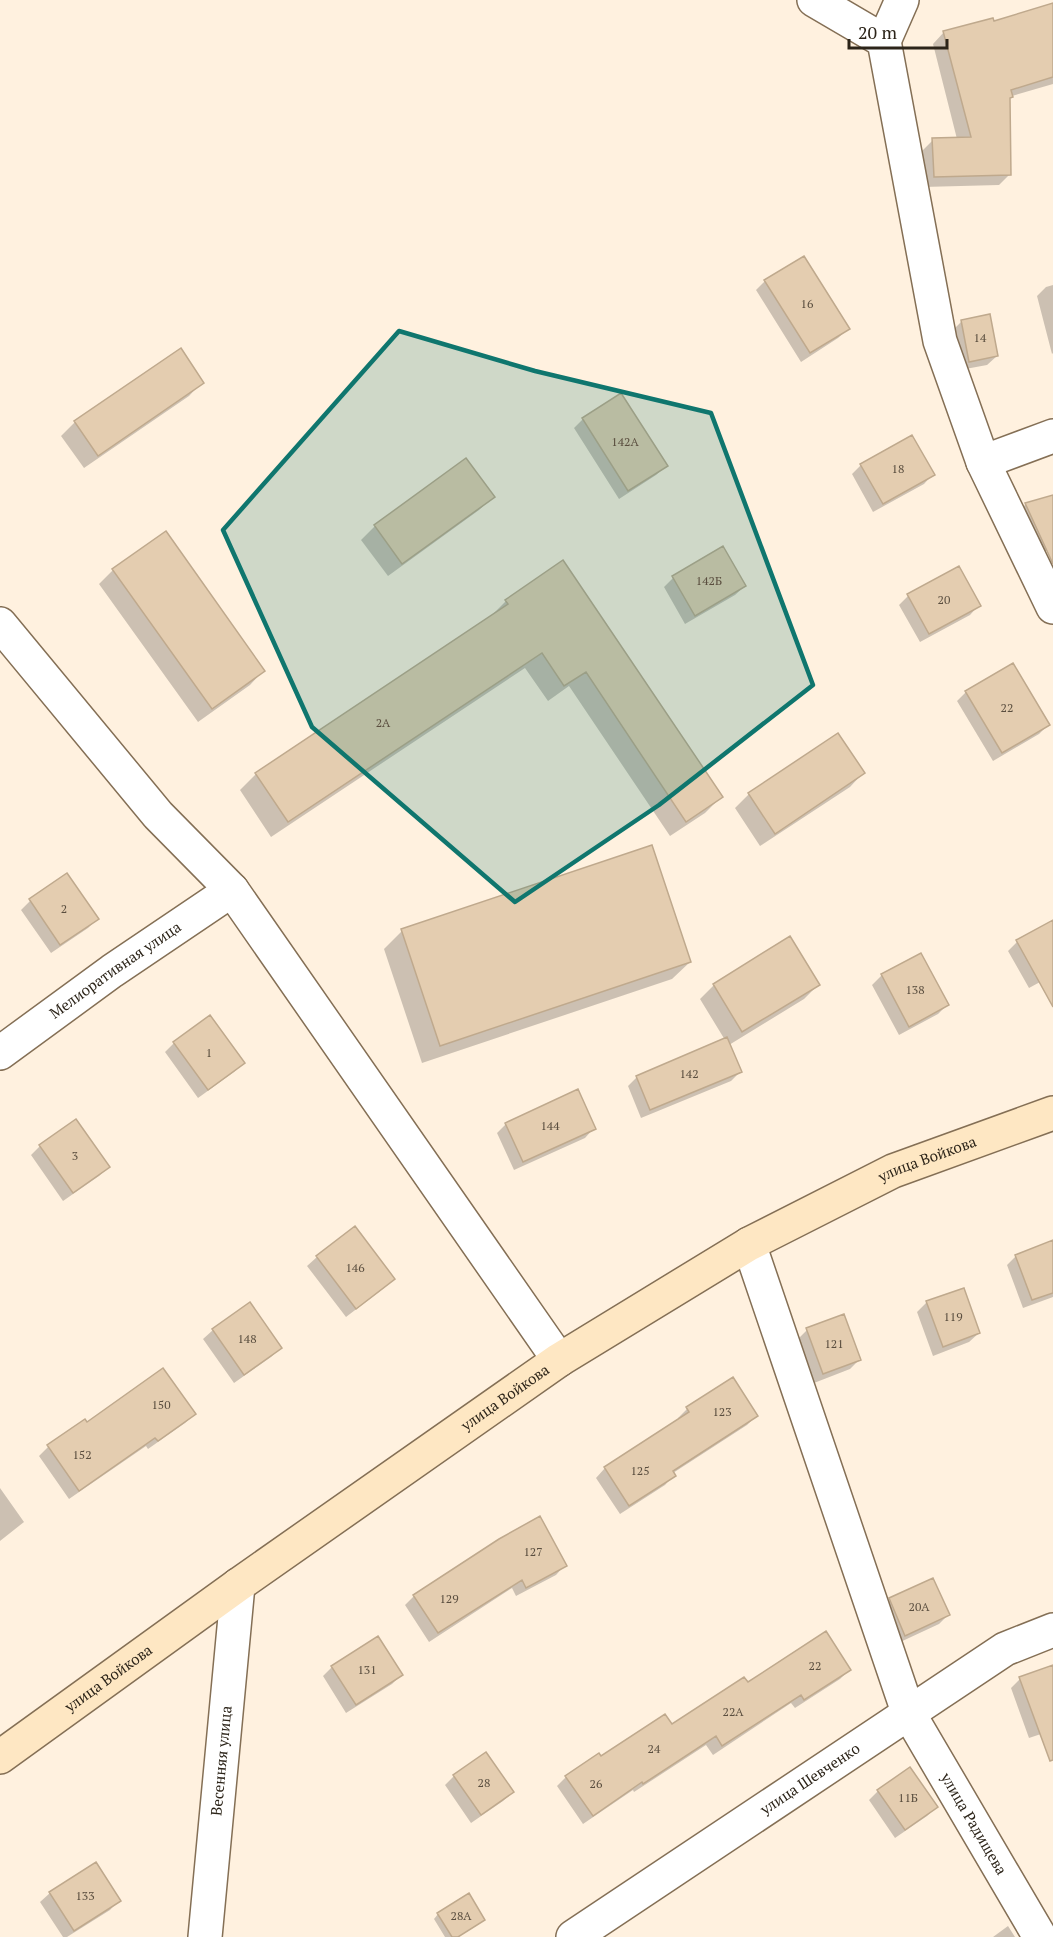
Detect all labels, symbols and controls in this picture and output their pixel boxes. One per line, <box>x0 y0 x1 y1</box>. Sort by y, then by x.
scale bar <box>849 12 946 50</box>
text: 20 m <box>858 20 898 44</box>
house number: 16 <box>801 296 814 311</box>
house number: 14 <box>974 330 987 345</box>
house number: 142А <box>611 434 639 449</box>
house number: 18 <box>892 461 904 476</box>
house number: 142Б <box>696 573 722 588</box>
house number: 20 <box>938 592 950 607</box>
house number: 22 <box>1001 700 1013 715</box>
house number: 2А <box>376 715 391 730</box>
house number: 2 <box>61 901 67 916</box>
street label: Мелиоративная улица <box>45 916 185 1023</box>
house number: 138 <box>905 982 925 997</box>
house number: 1 <box>206 1045 212 1060</box>
house number: 142 <box>679 1066 699 1081</box>
house number: 144 <box>540 1118 560 1133</box>
street label: улица Войкова <box>873 1131 979 1186</box>
house number: 3 <box>72 1148 78 1163</box>
house number: 146 <box>345 1260 365 1275</box>
house number: 119 <box>943 1309 963 1324</box>
house number: 148 <box>237 1331 257 1346</box>
house number: 121 <box>824 1336 844 1351</box>
street label: улица Войкова <box>456 1359 553 1435</box>
house number: 150 <box>151 1397 171 1412</box>
house number: 123 <box>712 1404 732 1419</box>
house number: 152 <box>72 1447 92 1462</box>
house number: 125 <box>630 1463 650 1478</box>
house number: 127 <box>523 1544 543 1559</box>
house number: 129 <box>439 1591 459 1606</box>
house number: 20А <box>909 1599 930 1614</box>
street label: улица Войкова <box>59 1639 156 1717</box>
house number: 22 <box>809 1658 821 1673</box>
house number: 131 <box>357 1662 377 1677</box>
street label: Весенняя улица <box>205 1704 236 1817</box>
house number: 22А <box>723 1704 744 1719</box>
street label: улица Шевченко <box>755 1738 863 1819</box>
house number: 24 <box>648 1741 661 1756</box>
street label: улица Радищева <box>936 1768 1012 1878</box>
house number: 28 <box>478 1775 490 1790</box>
house number: 26 <box>590 1776 603 1791</box>
house number: 11Б <box>898 1790 918 1805</box>
house number: 133 <box>75 1888 95 1903</box>
house number: 28А <box>451 1908 472 1923</box>

